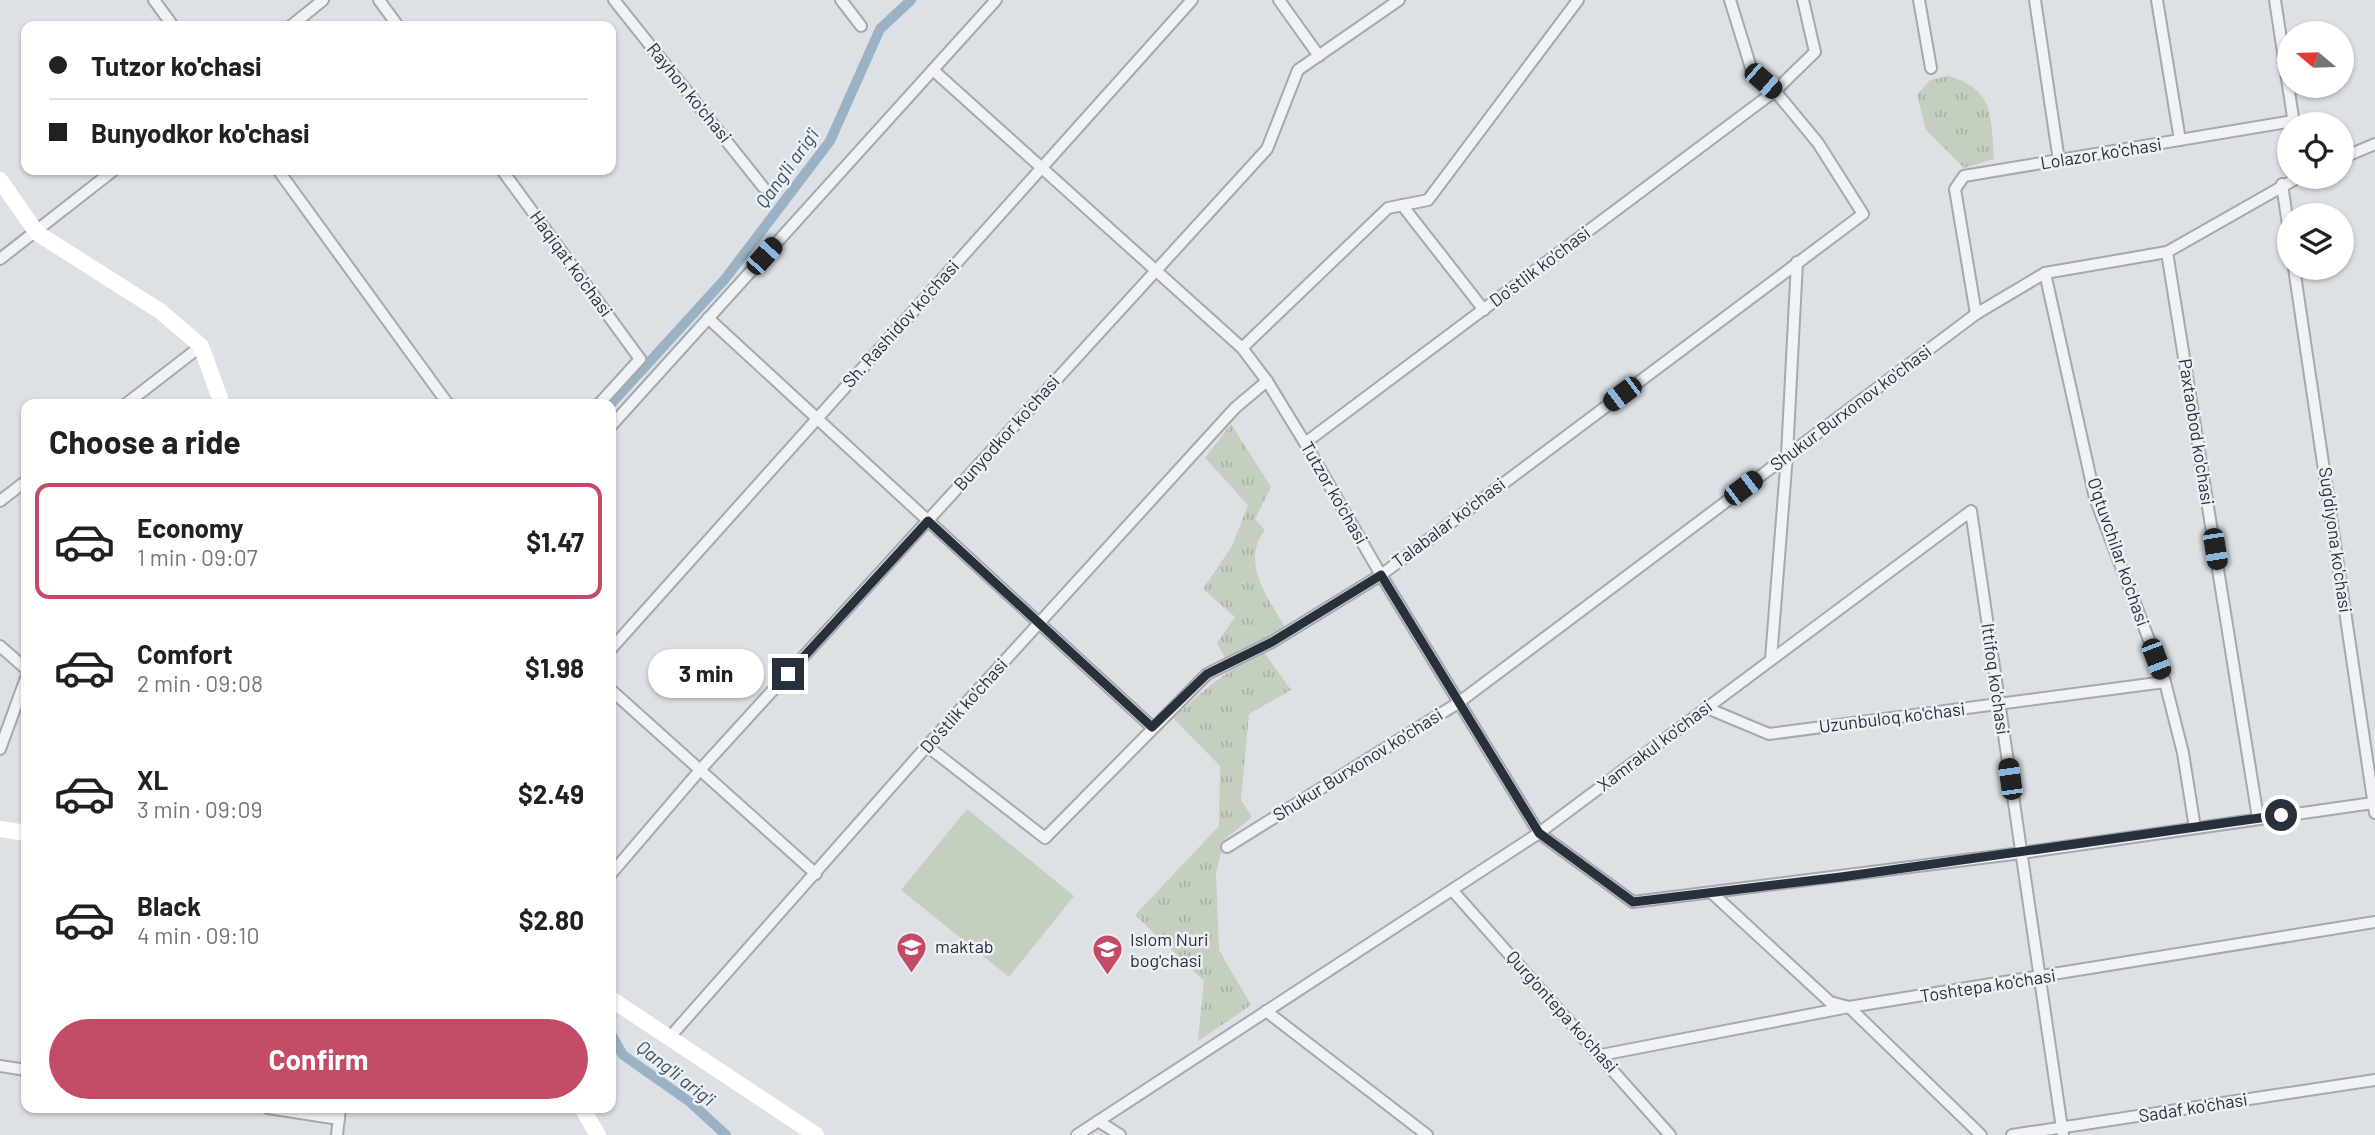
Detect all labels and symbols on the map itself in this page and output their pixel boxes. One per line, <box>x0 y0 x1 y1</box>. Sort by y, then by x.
north arrow <box>2277 21 2354 98</box>
street label: Rayhon ko'chasi <box>643 38 737 147</box>
car <box>1741 59 1786 103</box>
water label: Qang'li arig'i <box>750 123 823 212</box>
street label: Lolazor ko'chasi <box>2039 133 2163 173</box>
street label: Haqiqat ko'chasi <box>526 206 618 321</box>
street label: Do'stlik ko'chasi <box>1485 221 1594 311</box>
car <box>743 233 786 279</box>
street label: Sh. Rashidov ko'chasi <box>837 255 963 392</box>
street label: Shukur Burxonov ko'chasi <box>1765 339 1935 475</box>
street label: Paxtaobod ko'chasi <box>2175 357 2219 507</box>
street label: Bunyodkor ko'chasi <box>949 370 1064 495</box>
car <box>1599 373 1646 415</box>
street label: Tutzor ko'chasi <box>1297 437 1373 548</box>
street label: Sug'diyona ko'chasi <box>2315 466 2357 614</box>
car <box>1720 467 1767 509</box>
street label: Talabalar ko'chasi <box>1387 472 1509 572</box>
street label: O'qtuvchilar ko'chasi <box>2083 474 2155 629</box>
car <box>2202 527 2229 571</box>
street label: Ittifoq ko'chasi <box>1977 622 2015 736</box>
car <box>2139 636 2174 682</box>
callout: 3 min <box>648 650 764 698</box>
street label: Do'stlik ko'chasi <box>915 653 1012 757</box>
route end <box>772 658 804 690</box>
street label: Xamrakul ko'chasi <box>1593 695 1716 795</box>
street label: Uzunbuloq ko'chasi <box>1817 697 1966 737</box>
street label: Shukur Burxonov ko'chasi <box>1268 703 1447 826</box>
car <box>1997 757 2024 801</box>
route start <box>2265 799 2297 831</box>
place label: Islom Nuri bog'chasi <box>1130 928 1209 971</box>
school or university icon: maktab <box>895 930 929 974</box>
school or university icon: Islom Nuri bog'chasi <box>1090 933 1124 977</box>
place label: maktab <box>935 935 994 957</box>
street label: Qurg'ontepa ko'chasi <box>1502 946 1623 1077</box>
street label: Toshtepa ko'chasi <box>1918 963 2057 1007</box>
water label: Qang'li arig'i <box>632 1035 720 1111</box>
street label: Sadaf ko'chasi <box>2137 1088 2249 1126</box>

